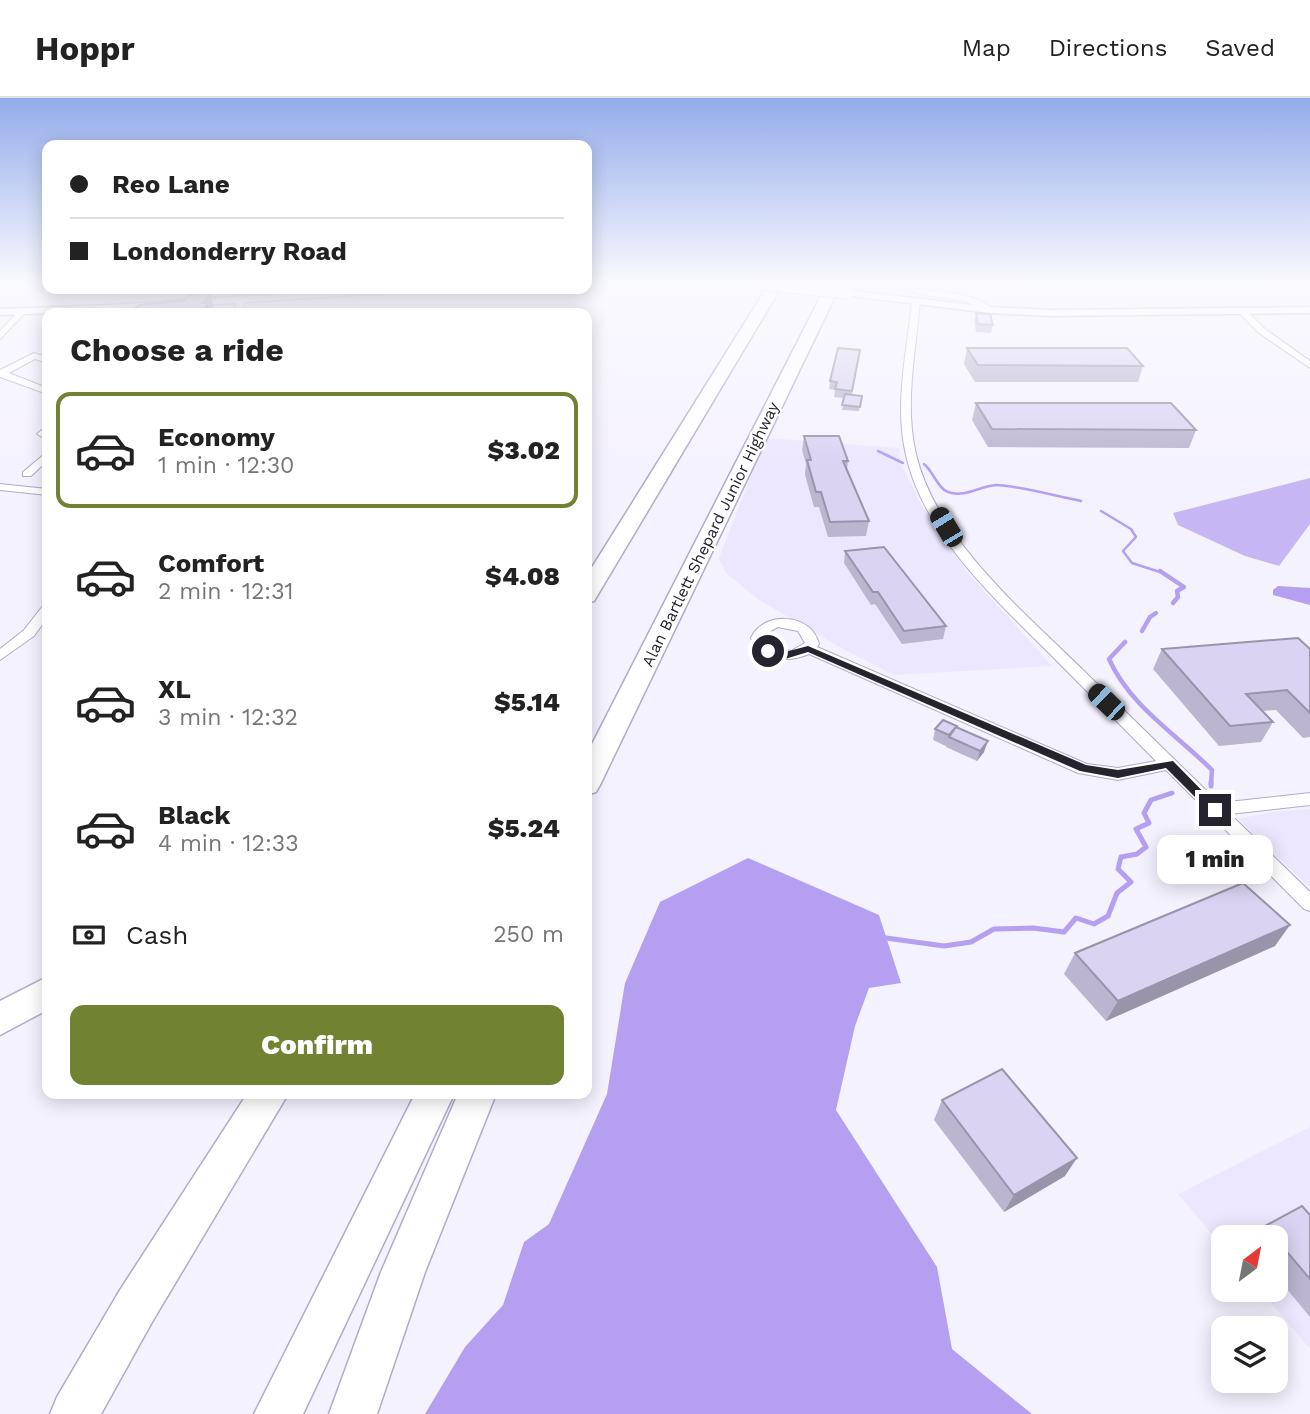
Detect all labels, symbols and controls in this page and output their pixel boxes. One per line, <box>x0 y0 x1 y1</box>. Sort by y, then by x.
text: Hoppr <box>35 29 135 68</box>
text: Map <box>962 34 1011 62</box>
text: Directions <box>1049 34 1167 62</box>
text: Saved <box>1205 34 1275 62</box>
text: Reo Lane <box>112 169 230 199</box>
text: Londonderry Road <box>112 236 347 266</box>
text: Choose a ride <box>70 331 284 369</box>
street label: Alan Bartlett Shepard Junior Highway <box>638 398 783 670</box>
icon: car <box>74 419 137 482</box>
text: Economy <box>158 422 275 452</box>
text: $3.02 <box>487 435 560 465</box>
text: 1 min · 12:30 <box>158 452 294 479</box>
car <box>927 504 966 550</box>
icon: car <box>74 545 137 608</box>
text: Comfort <box>158 548 264 578</box>
text: $4.08 <box>485 561 560 591</box>
text: 2 min · 12:31 <box>158 578 294 605</box>
route start <box>752 635 784 667</box>
icon: car <box>74 671 137 734</box>
text: XL <box>158 674 191 704</box>
car <box>1084 680 1129 724</box>
text: $5.14 <box>494 687 560 717</box>
text: 3 min · 12:32 <box>158 704 298 731</box>
route end <box>1199 794 1231 826</box>
icon: car <box>74 797 137 860</box>
text: Black <box>158 800 230 830</box>
text: $5.24 <box>488 813 560 843</box>
text: 4 min · 12:33 <box>158 830 299 857</box>
callout: 1 min <box>1157 834 1273 884</box>
text: 1 min <box>1185 846 1245 873</box>
icon: cash <box>70 916 108 954</box>
text: Cash <box>126 920 188 950</box>
text: 250 m <box>493 921 564 948</box>
button: Confirm <box>70 1005 564 1085</box>
north arrow <box>1211 1225 1288 1302</box>
map controls <box>1211 1225 1288 1393</box>
button: layers <box>1211 1316 1288 1393</box>

